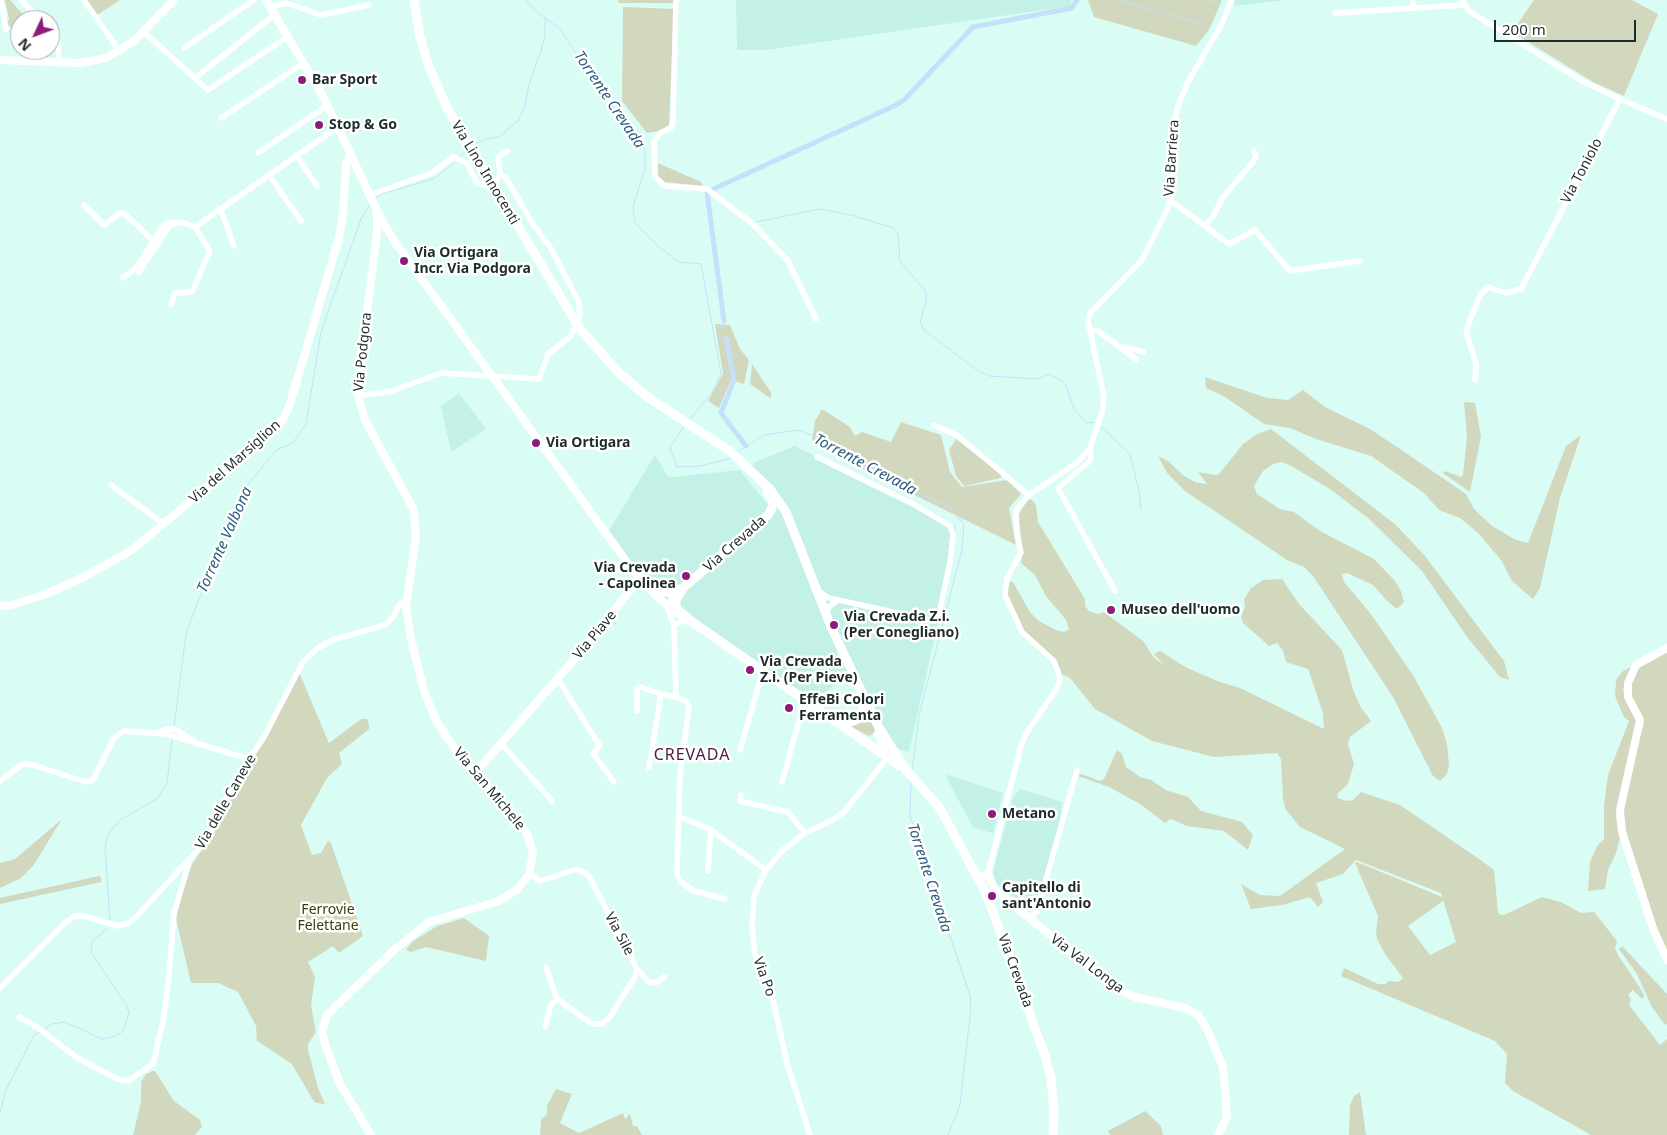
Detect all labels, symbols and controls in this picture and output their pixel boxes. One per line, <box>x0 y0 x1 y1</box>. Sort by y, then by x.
north arrow <box>10 10 60 60</box>
scale bar <box>1497 10 1640 42</box>
text: 200 m <box>1502 19 1546 39</box>
text: N <box>14 34 35 56</box>
water label: Torrente Crevada <box>570 48 648 152</box>
place label: Bar Sport <box>312 72 377 88</box>
marker: Bar Sport <box>296 74 308 86</box>
place label: Stop & Go <box>329 117 397 133</box>
street label: Via Lino Innocenti <box>447 118 523 228</box>
marker: Stop & Go <box>313 119 325 131</box>
street label: Via Barriera <box>1161 119 1183 197</box>
street label: Via Toniolo <box>1558 135 1606 207</box>
place label: Via Ortigara Incr. Via Podgora <box>414 245 531 278</box>
marker: Via Ortigara Incr. Via Podgora <box>398 255 410 267</box>
street label: Via Podgora <box>350 312 376 392</box>
street label: Via del Marsiglion <box>186 417 284 507</box>
water label: Torrente Crevada <box>811 430 919 500</box>
place label: Via Ortigara <box>546 435 631 451</box>
marker: Via Ortigara <box>530 437 542 449</box>
water label: Torrente Valbona <box>194 484 256 596</box>
street label: Via Crevada <box>700 512 770 576</box>
place label: Via Crevada - Capolinea <box>594 560 676 592</box>
marker: Via Crevada - Capolinea <box>680 570 692 582</box>
place label: Museo dell'uomo <box>1121 602 1240 618</box>
marker: Museo dell'uomo <box>1105 604 1117 616</box>
street label: Via Piave <box>570 607 620 663</box>
place label: Via Crevada Z.i. (Per Conegliano) <box>844 609 959 642</box>
marker: Via Crevada Z.i. (Per Conegliano) <box>828 619 840 631</box>
place label: Via Crevada Z.i. (Per Pieve) <box>760 654 858 686</box>
marker: Via Crevada Z.i. (Per Pieve) <box>744 664 756 676</box>
place label: EffeBi Colori Ferramenta <box>799 692 884 724</box>
marker: EffeBi Colori Ferramenta <box>783 702 795 714</box>
street label: Via San Michele <box>450 744 528 834</box>
district label: CREVADA <box>653 745 731 765</box>
street label: Via delle Caneve <box>192 752 260 852</box>
place label: Metano <box>1002 806 1056 822</box>
marker: Metano <box>986 808 998 820</box>
water label: Torrente Crevada <box>903 821 955 935</box>
place label: Capitello di sant'Antonio <box>1002 880 1091 912</box>
marker: Capitello di sant'Antonio <box>986 890 998 902</box>
park label: Ferrovie Felettane <box>297 902 359 934</box>
street label: Via Sile <box>601 910 637 958</box>
street label: Via Val Longa <box>1047 931 1127 997</box>
street label: Via Crevada <box>994 932 1036 1010</box>
street label: Via Po <box>749 955 779 999</box>

